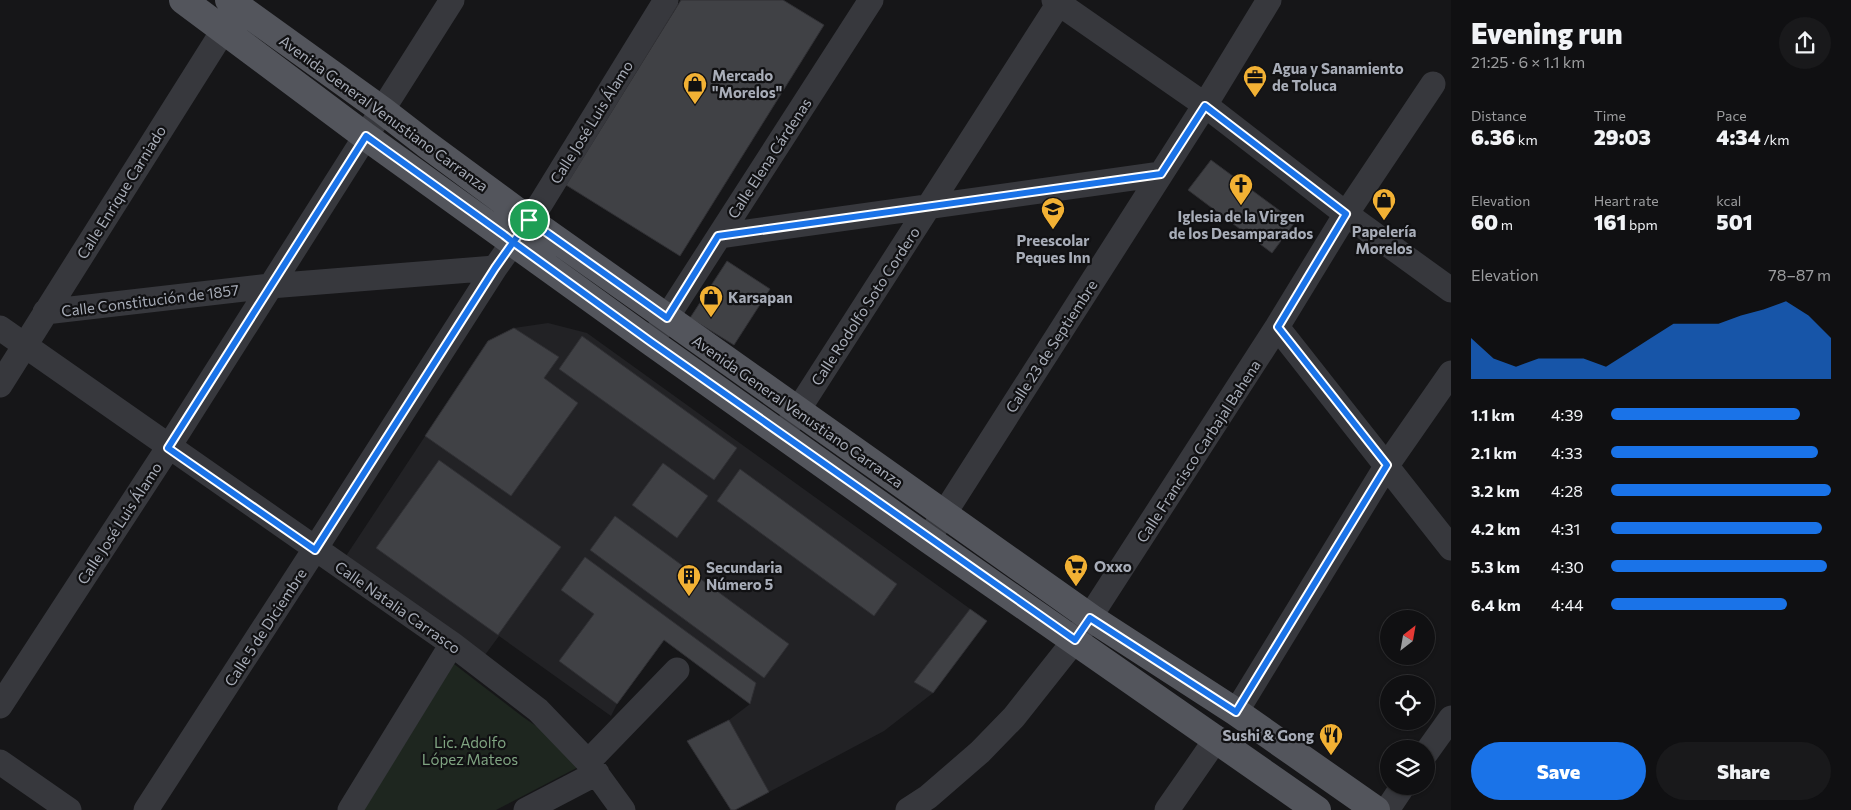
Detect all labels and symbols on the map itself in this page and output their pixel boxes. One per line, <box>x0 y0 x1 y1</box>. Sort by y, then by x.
street label: Avenida General Venustiano Carranza <box>276 31 492 195</box>
street label: Calle José Luis Álamo <box>545 57 636 187</box>
place label: Agua y Sanamiento de Toluca <box>1272 59 1404 94</box>
office icon: Agua y Sanamiento de Toluca <box>1242 64 1268 98</box>
place label: Mercado "Morelos" <box>712 66 782 101</box>
shop icon: Mercado "Morelos" <box>682 71 708 105</box>
street label: Calle Elena Cárdenas <box>723 94 815 222</box>
street label: Calle Enrique Carniado <box>73 122 169 262</box>
church icon: Iglesia de la Virgen de los Desamparados <box>1228 172 1254 206</box>
shop icon: Papelería Morelos <box>1371 187 1397 221</box>
school or university icon: Preescolar Peques Inn <box>1040 196 1066 230</box>
pin <box>508 199 550 241</box>
place label: Iglesia de la Virgen de los Desamparados <box>1169 207 1313 242</box>
place label: Papelería Morelos <box>1352 222 1416 257</box>
street label: Calle Rodolfo Soto Cordero <box>807 223 923 389</box>
place label: Preescolar Peques Inn <box>1016 231 1090 266</box>
street label: Calle 23 de Septiembre <box>1001 276 1101 416</box>
street label: Calle Constitución de 1857 <box>60 280 240 320</box>
shop icon: Karsapan <box>698 284 724 318</box>
place label: Karsapan <box>728 288 793 306</box>
street label: Avenida General Venustiano Carranza <box>689 331 907 491</box>
street label: Calle Francisco Carbajal Bahena <box>1132 356 1264 546</box>
street label: Calle José Luis Álamo <box>72 458 165 587</box>
supermarket icon: Oxxo <box>1063 553 1089 587</box>
street label: Calle Natalia Carrasco <box>332 557 464 657</box>
place label: Oxxo <box>1094 557 1132 575</box>
place label: Secundaria Número 5 <box>706 558 782 593</box>
building icon: Secundaria Número 5 <box>676 563 702 597</box>
street label: Calle 5 de Diciembre <box>220 565 310 689</box>
north arrow <box>1380 610 1435 665</box>
restaurant icon: Sushi & Gong <box>1318 722 1344 756</box>
place label: Sushi & Gong <box>1223 726 1314 744</box>
park label: Lic. Adolfo López Mateos <box>422 733 518 768</box>

